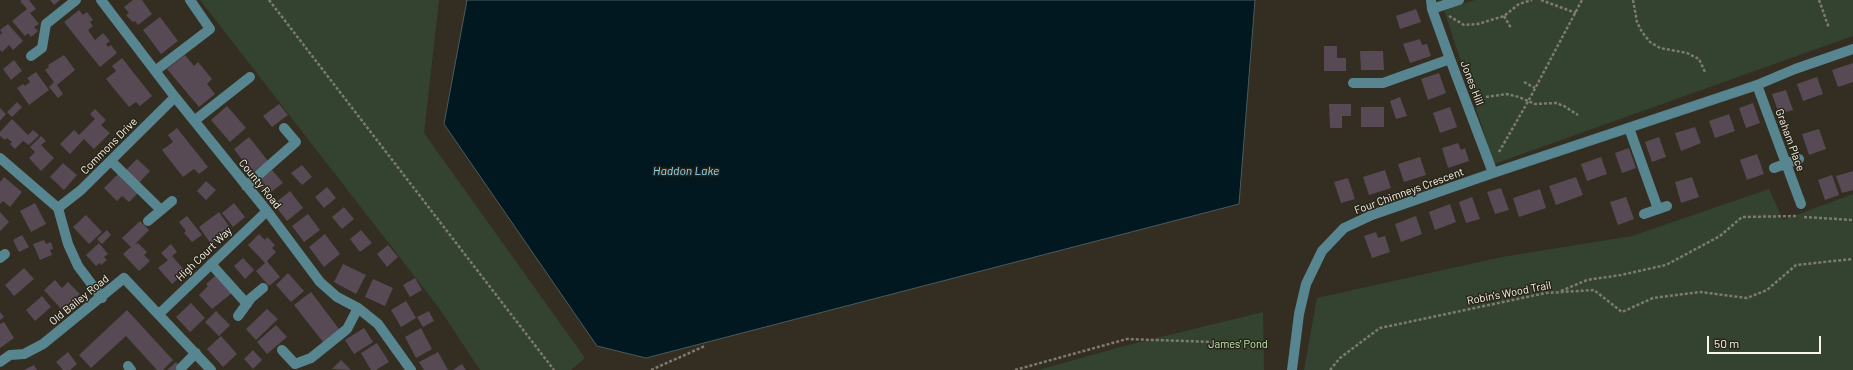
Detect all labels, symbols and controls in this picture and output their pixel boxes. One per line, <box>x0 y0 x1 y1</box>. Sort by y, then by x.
street label: Jones Hill <box>1458 59 1486 107</box>
street label: Graham Place <box>1773 107 1807 173</box>
street label: Commons Drive <box>78 115 140 177</box>
street label: County Road <box>236 157 284 211</box>
water label: Haddon Lake <box>653 164 719 178</box>
street label: Four Chimneys Crescent <box>1353 165 1465 217</box>
street label: High Court Way <box>173 224 235 284</box>
street label: Old Bailey Road <box>47 272 111 328</box>
street label: Robin's Wood Trail <box>1466 278 1552 308</box>
scale bar <box>1709 328 1823 354</box>
text: 50 m <box>1714 336 1739 350</box>
park label: James' Pond <box>1208 337 1268 351</box>

